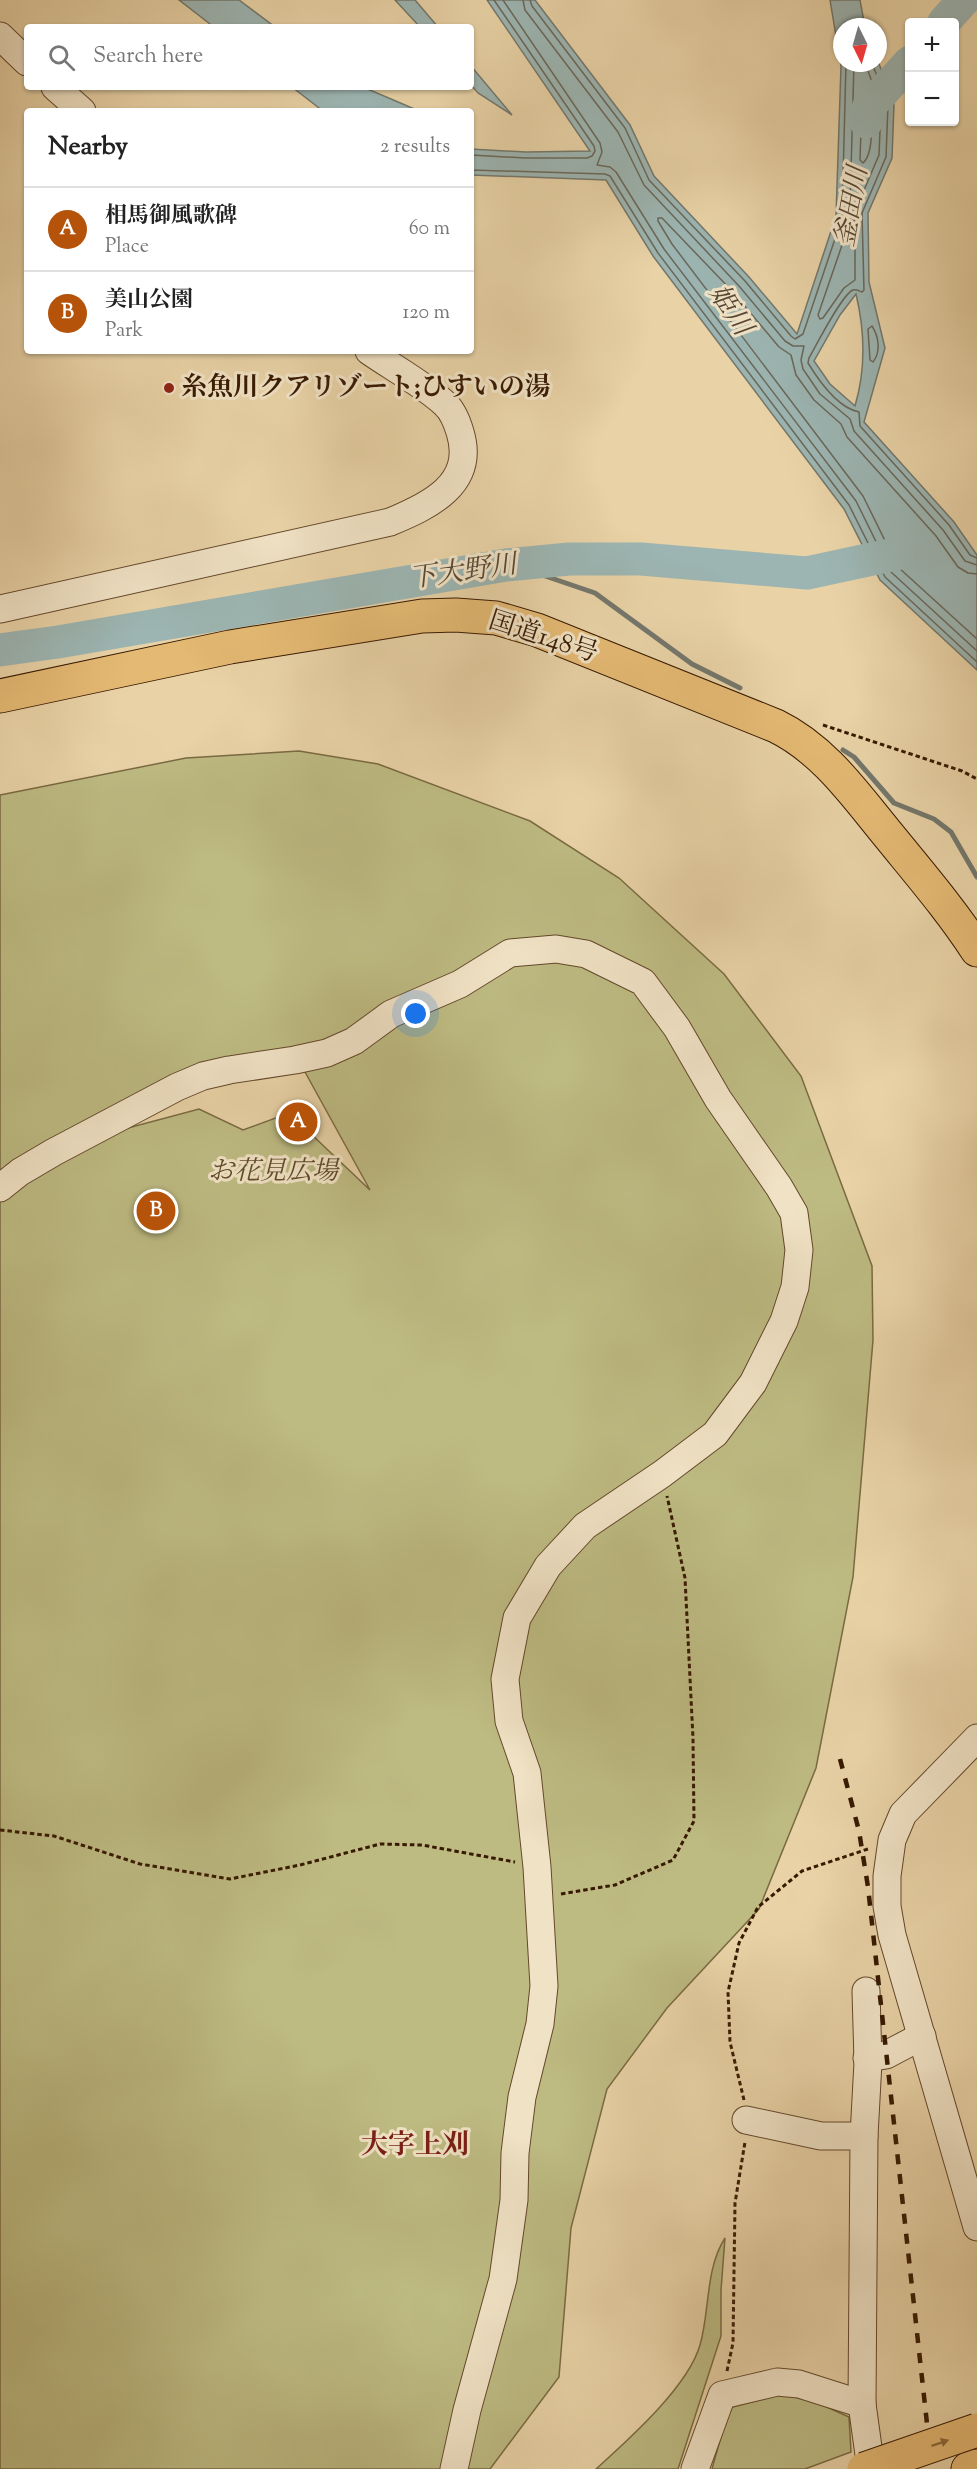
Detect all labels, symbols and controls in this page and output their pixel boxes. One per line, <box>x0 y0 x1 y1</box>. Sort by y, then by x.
north arrow <box>833 18 887 72</box>
map controls <box>905 18 959 126</box>
button: + <box>905 18 959 72</box>
search box <box>24 24 474 90</box>
icon: search <box>45 41 78 74</box>
text: Search here <box>93 41 203 73</box>
button: − <box>905 72 959 126</box>
text: Nearby <box>48 129 128 166</box>
text: 2 results <box>380 133 450 162</box>
water label: 釜田川 <box>827 161 880 250</box>
text: 相馬御風歌碑 <box>105 201 237 233</box>
text: A <box>59 215 76 244</box>
text: 60 m <box>409 215 450 244</box>
text: Place <box>105 233 149 262</box>
water label: 姫川 <box>698 278 762 347</box>
text: 美山公園 <box>105 285 193 317</box>
text: B <box>61 299 74 328</box>
text: 120 m <box>402 299 450 328</box>
text: Park <box>105 317 143 346</box>
place label: 糸魚川クアリゾート;ひすいの湯 <box>181 370 551 407</box>
marker: 糸魚川クアリゾート;ひすいの湯 <box>162 381 176 395</box>
water label: 下大野川 <box>407 546 522 600</box>
street label: 国道148号 <box>484 603 602 673</box>
your location <box>401 999 430 1028</box>
pin: A <box>278 1100 318 1144</box>
park label: お花見広場 <box>208 1154 340 1191</box>
pin: B <box>136 1188 176 1234</box>
district label: 大字上刈 <box>361 2127 469 2166</box>
one-way arrow <box>931 2438 949 2448</box>

